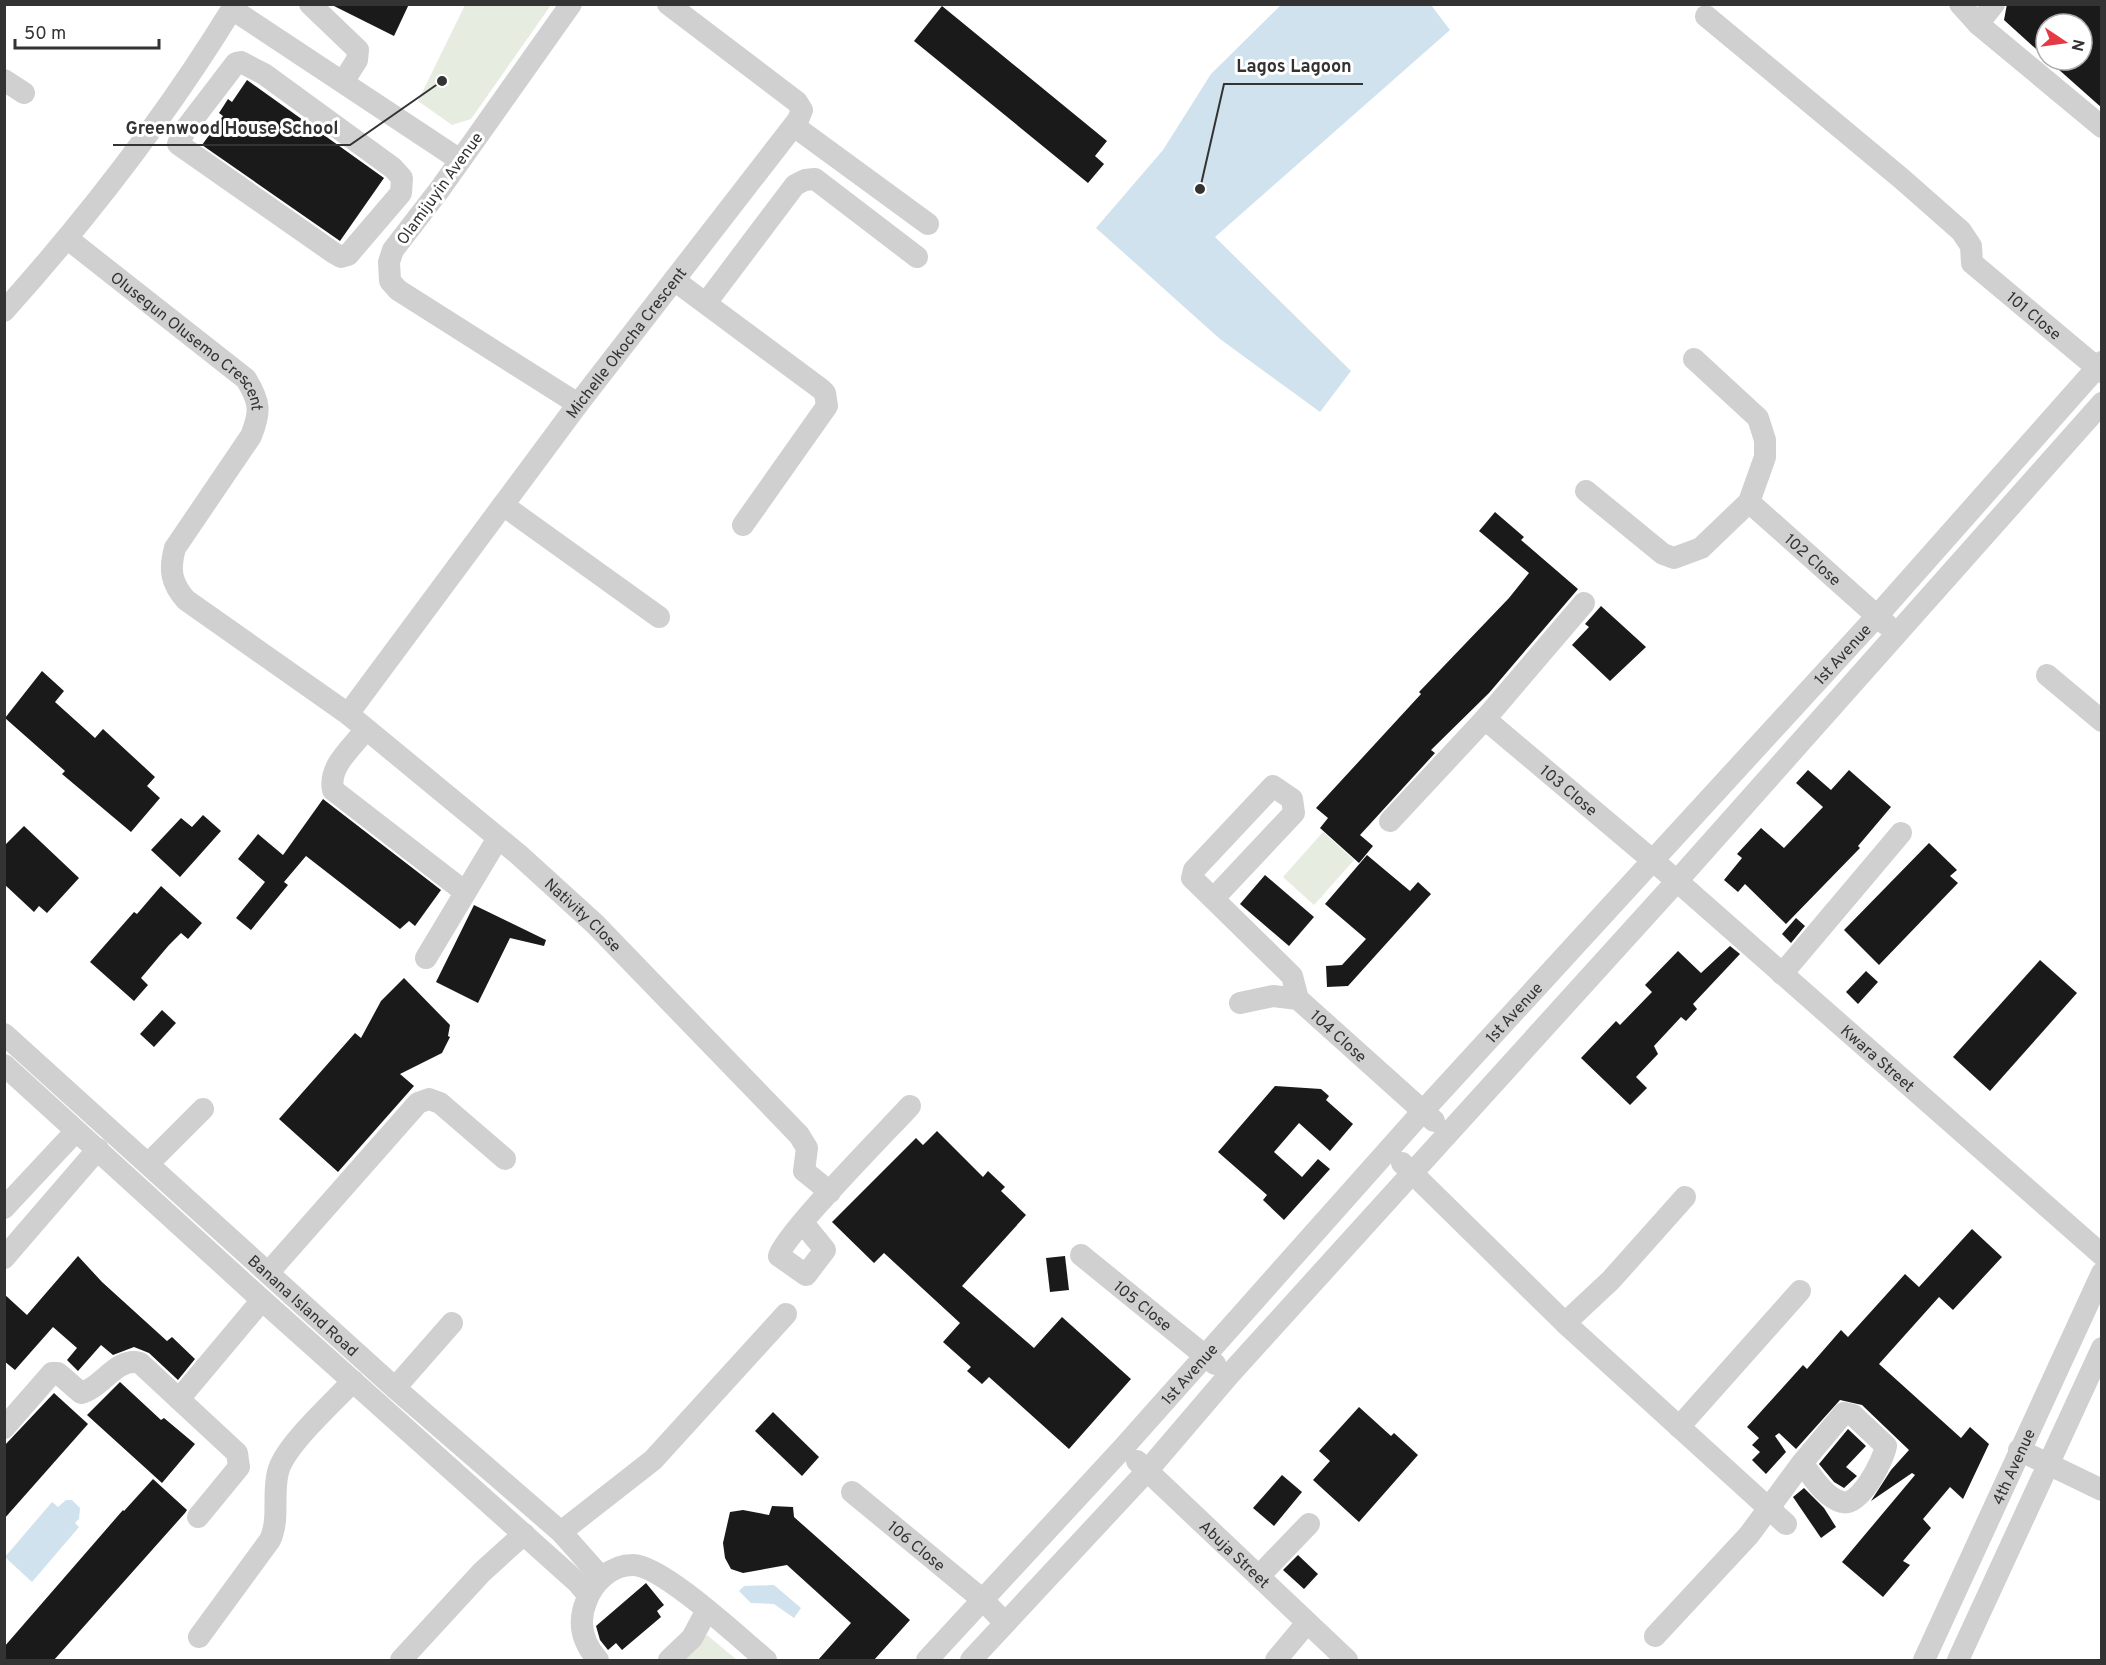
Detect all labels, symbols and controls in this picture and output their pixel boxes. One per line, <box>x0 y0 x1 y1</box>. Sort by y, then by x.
scale bar <box>15 12 159 50</box>
north arrow <box>2034 12 2094 72</box>
text: 50 m <box>24 23 66 46</box>
text: N <box>2066 37 2088 53</box>
callout: Lagos Lagoon <box>1224 48 1363 84</box>
text: Lagos Lagoon <box>1236 56 1352 79</box>
callout: Greenwood House School <box>113 109 350 145</box>
text: Greenwood House School <box>125 118 339 141</box>
street label: Olamijuyin Avenue <box>393 129 488 249</box>
street label: Michelle Okocha Crescent <box>563 264 692 423</box>
street label: Olusegun Olusemo Crescent <box>106 268 266 411</box>
street label: 101 Close <box>2002 288 2065 345</box>
street label: 102 Close <box>1779 530 1844 591</box>
street label: 1st Avenue <box>1811 621 1877 690</box>
street label: 103 Close <box>1535 762 1601 821</box>
street label: Nativity Close <box>540 875 625 957</box>
street label: 1st Avenue <box>1482 979 1548 1048</box>
street label: 104 Close <box>1305 1007 1370 1068</box>
street label: Kwara Street <box>1836 1021 1918 1097</box>
street label: Banana Island Road <box>243 1252 361 1362</box>
street label: 105 Close <box>1109 1277 1175 1337</box>
street label: 1st Avenue <box>1158 1340 1223 1410</box>
street label: 4th Avenue <box>1989 1426 2041 1508</box>
street label: 106 Close <box>883 1517 948 1577</box>
street label: Abuja Street <box>1194 1517 1273 1593</box>

